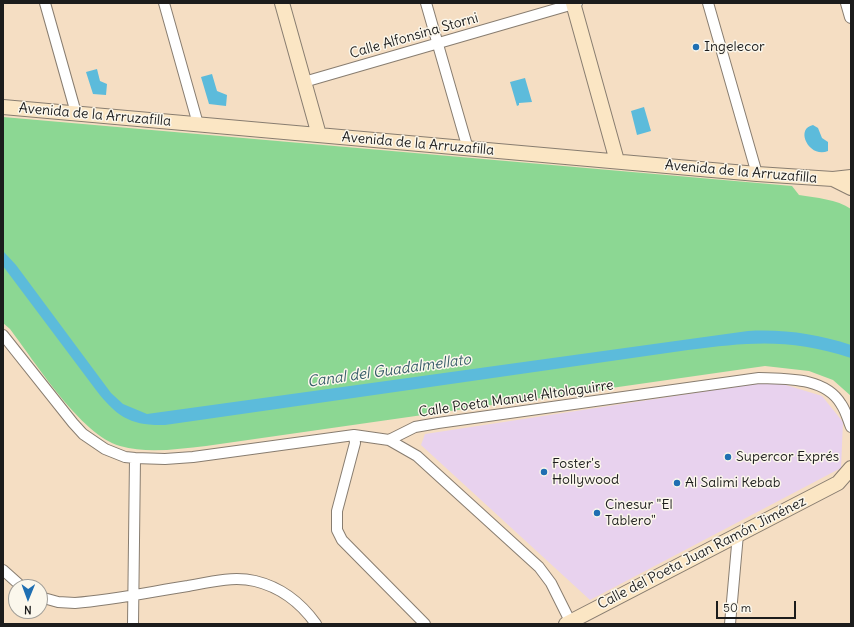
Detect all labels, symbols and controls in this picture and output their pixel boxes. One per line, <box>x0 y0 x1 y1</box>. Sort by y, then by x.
street label: Calle Alfonsina Storni <box>348 10 480 62</box>
place label: Ingelecor <box>704 39 765 55</box>
marker: Ingelecor <box>691 42 701 52</box>
street label: Avenida de la Arruzafilla <box>18 100 172 130</box>
street label: Avenida de la Arruzafilla <box>341 129 495 159</box>
street label: Avenida de la Arruzafilla <box>664 157 818 187</box>
water label: Canal del Guadalmellato <box>306 351 472 391</box>
street label: Calle Poeta Manuel Altolaguirre <box>417 377 615 421</box>
place label: Supercor Exprés <box>736 449 839 465</box>
marker: Supercor Exprés <box>723 452 733 462</box>
place label: Foster's Hollywood <box>552 456 619 488</box>
marker: Foster's Hollywood <box>539 467 549 477</box>
place label: Al Salimi Kebab <box>685 475 781 491</box>
marker: Al Salimi Kebab <box>672 478 682 488</box>
street label: Calle del Poeta Juan Ramón Jiménez <box>595 493 809 613</box>
place label: Cinesur "El Tablero" <box>605 497 673 530</box>
marker: Cinesur "El Tablero" <box>592 508 602 518</box>
north arrow <box>8 579 48 619</box>
scale bar <box>718 593 798 619</box>
text: 50 m <box>723 600 751 615</box>
text: N <box>24 603 32 617</box>

